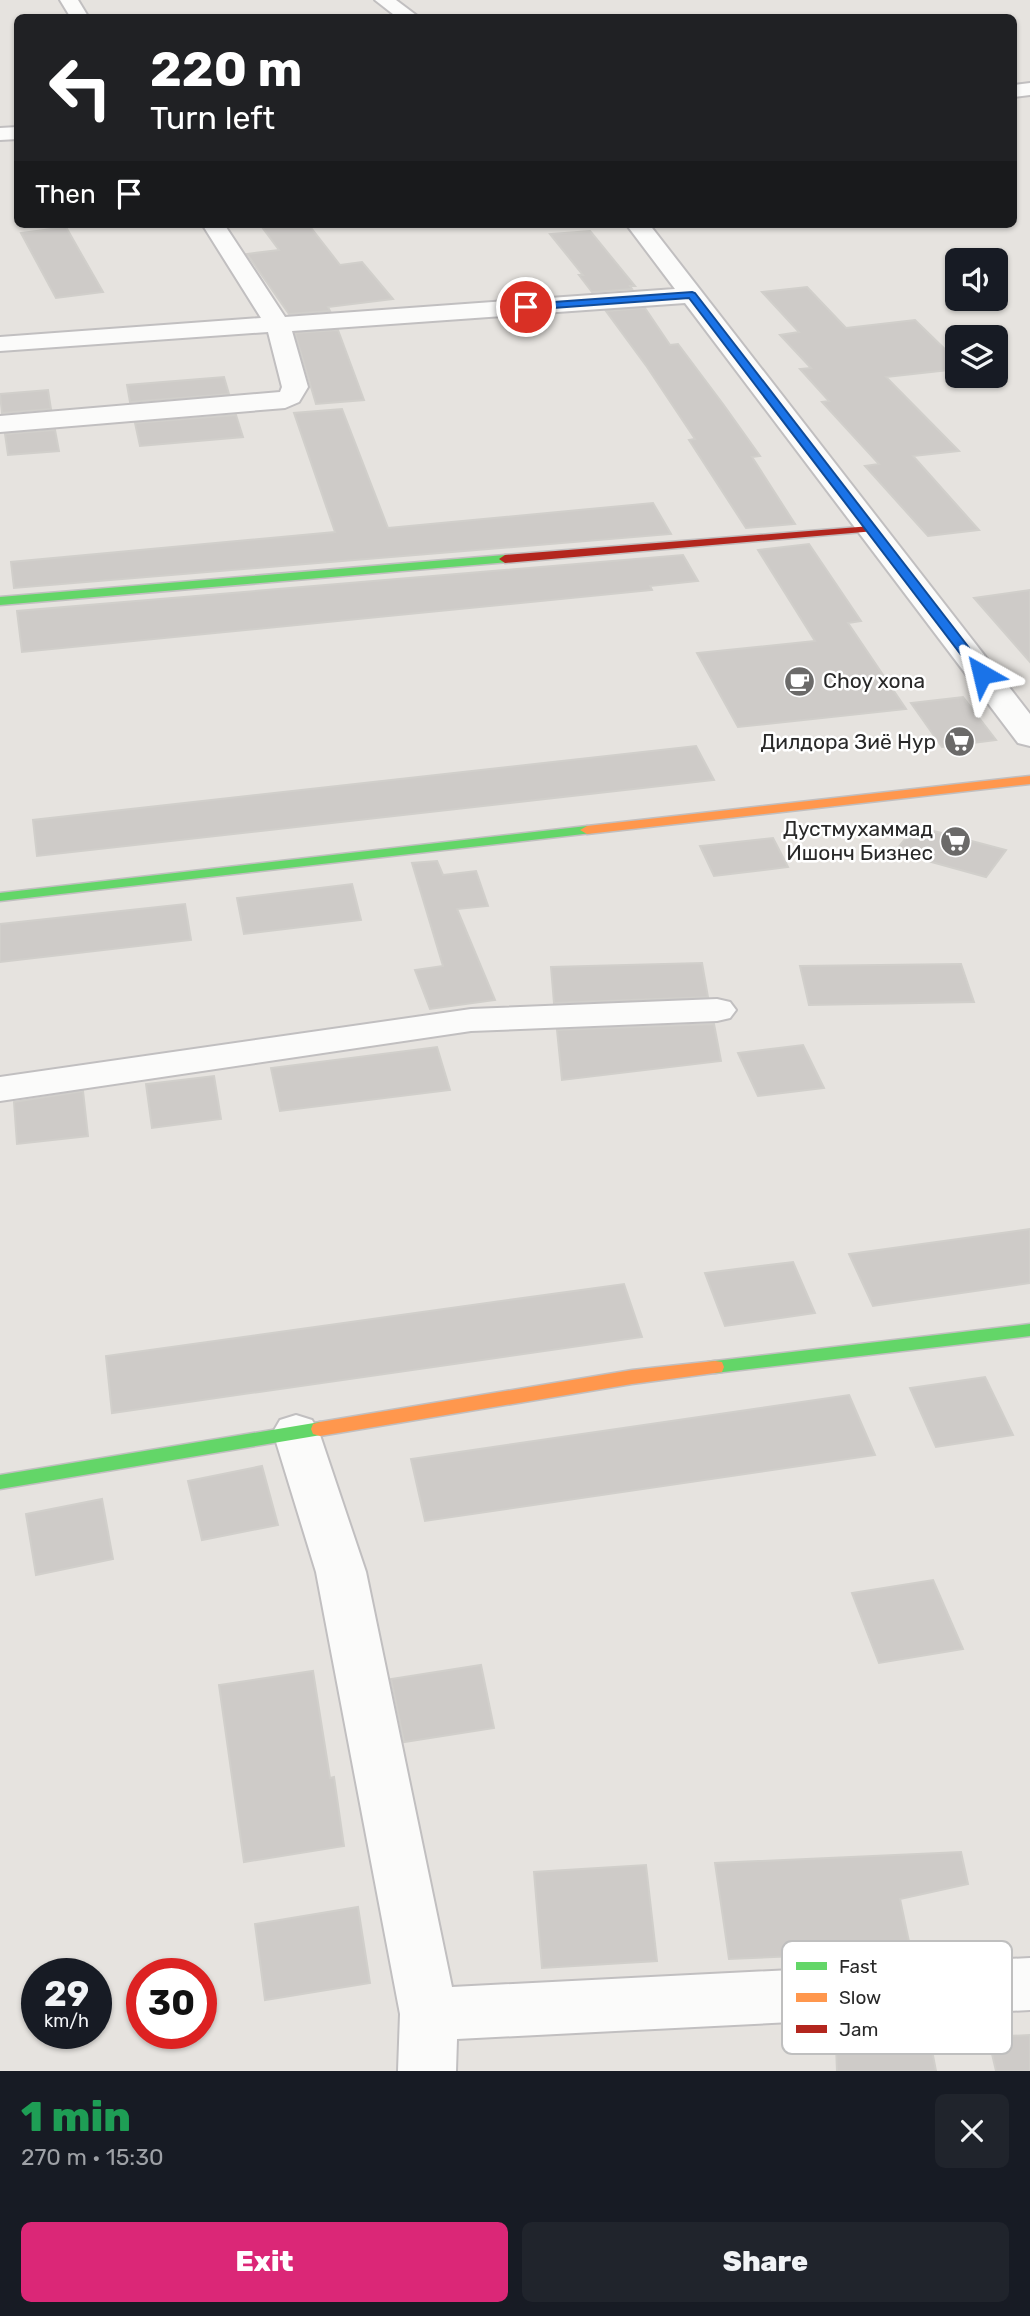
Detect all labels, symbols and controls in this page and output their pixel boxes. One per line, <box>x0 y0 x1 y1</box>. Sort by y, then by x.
text: 220 m <box>150 40 302 98</box>
icon: left <box>35 42 126 133</box>
text: Turn left <box>150 99 275 137</box>
icon: arrive <box>110 175 148 213</box>
text: Then <box>35 179 96 210</box>
map controls <box>945 248 1008 388</box>
button: sound <box>945 248 1008 311</box>
pin <box>496 277 556 337</box>
icon: arrive <box>507 288 545 326</box>
button: layers <box>945 325 1008 388</box>
position arrow <box>945 637 1019 711</box>
cafe icon: Choy xona <box>783 664 817 698</box>
place label: Choy xona <box>823 668 925 693</box>
supermarket icon: Дилдора Зиё Нур <box>942 725 976 759</box>
place label: Дилдора Зиё Нур <box>761 729 936 754</box>
place label: Дустмухаммад Ишонч Бизнес <box>783 816 933 865</box>
supermarket icon: Дустмухаммад Ишонч Бизнес <box>939 824 973 858</box>
legend <box>782 1941 1012 2054</box>
text: Fast <box>839 1955 878 1978</box>
speed limit sign: 30 <box>126 1958 217 2049</box>
text: 29 <box>44 1973 89 2015</box>
text: Slow <box>839 1986 881 2009</box>
text: km/h <box>44 2010 89 2032</box>
text: Jam <box>839 2018 878 2041</box>
text: 1 min <box>21 2092 131 2142</box>
button: close <box>935 2094 1009 2168</box>
text: 270 m · 15:30 <box>21 2143 164 2171</box>
button: Exit <box>21 2222 508 2302</box>
button: Share <box>522 2222 1009 2302</box>

